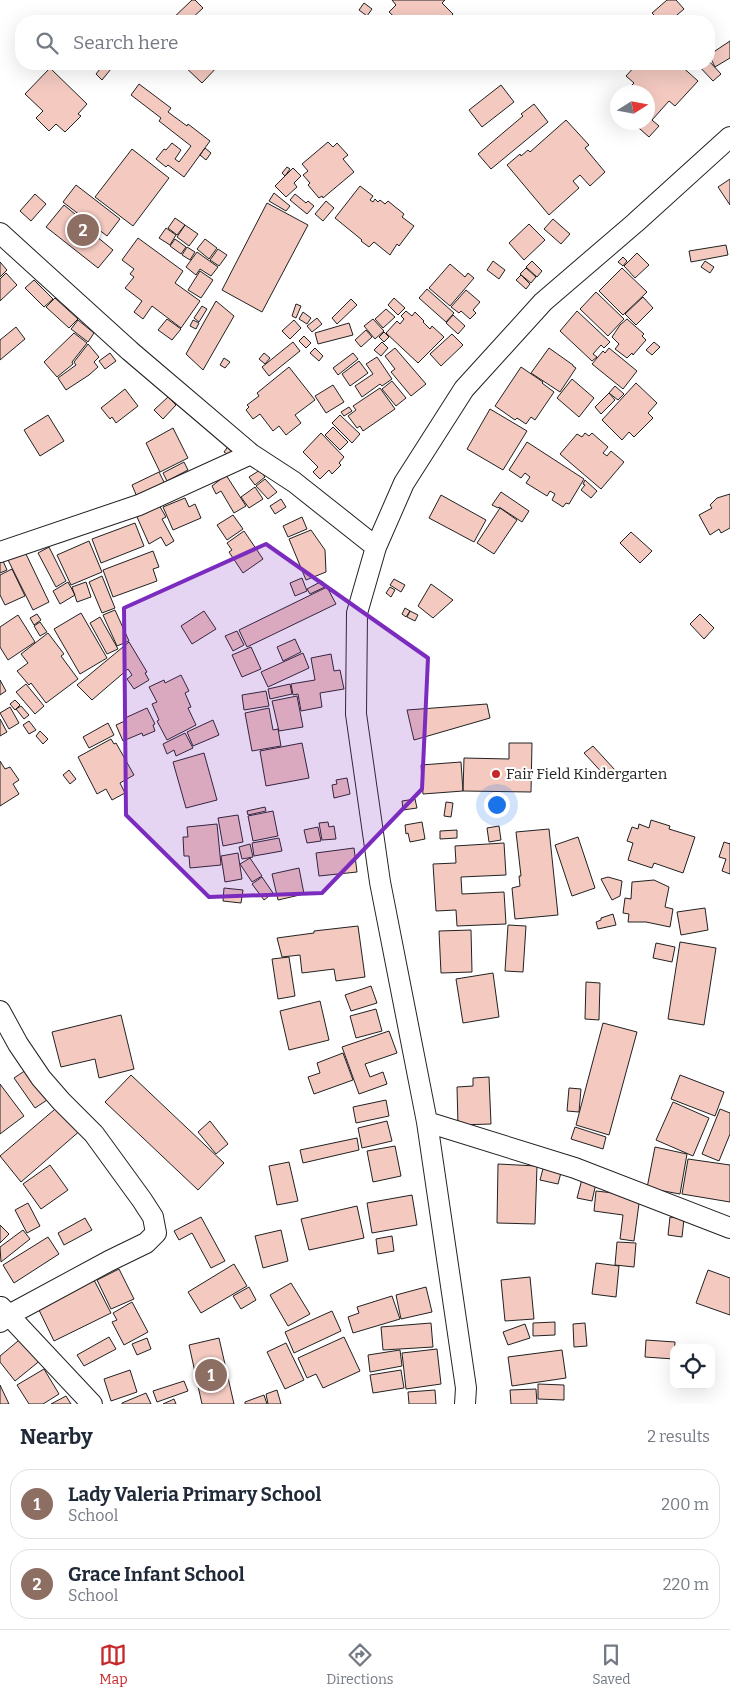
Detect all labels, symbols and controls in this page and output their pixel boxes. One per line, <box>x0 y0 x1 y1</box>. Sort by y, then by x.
search box <box>15 15 715 70</box>
icon: search <box>33 29 61 57</box>
text: Search here <box>73 31 178 54</box>
north arrow <box>610 85 655 130</box>
pin: 2 <box>67 211 99 249</box>
place label: Fair Field Kindergarten <box>506 765 668 783</box>
marker: Fair Field Kindergarten <box>490 768 502 780</box>
your location <box>484 792 510 818</box>
map controls <box>670 1344 715 1389</box>
button: locate <box>670 1344 715 1389</box>
pin: 1 <box>195 1356 227 1394</box>
text: Nearby <box>20 1424 93 1450</box>
text: 2 results <box>647 1427 710 1446</box>
text: Lady Valeria Primary School <box>68 1483 321 1506</box>
text: 1 <box>34 1495 40 1514</box>
text: 200 m <box>661 1495 709 1514</box>
text: School <box>68 1506 118 1525</box>
text: Grace Infant School <box>68 1563 245 1586</box>
text: 2 <box>32 1575 42 1594</box>
text: 220 m <box>663 1575 709 1594</box>
text: School <box>68 1586 118 1605</box>
tab: Map <box>99 1641 128 1688</box>
tab: Directions <box>326 1641 394 1688</box>
tab: Saved <box>592 1641 631 1688</box>

